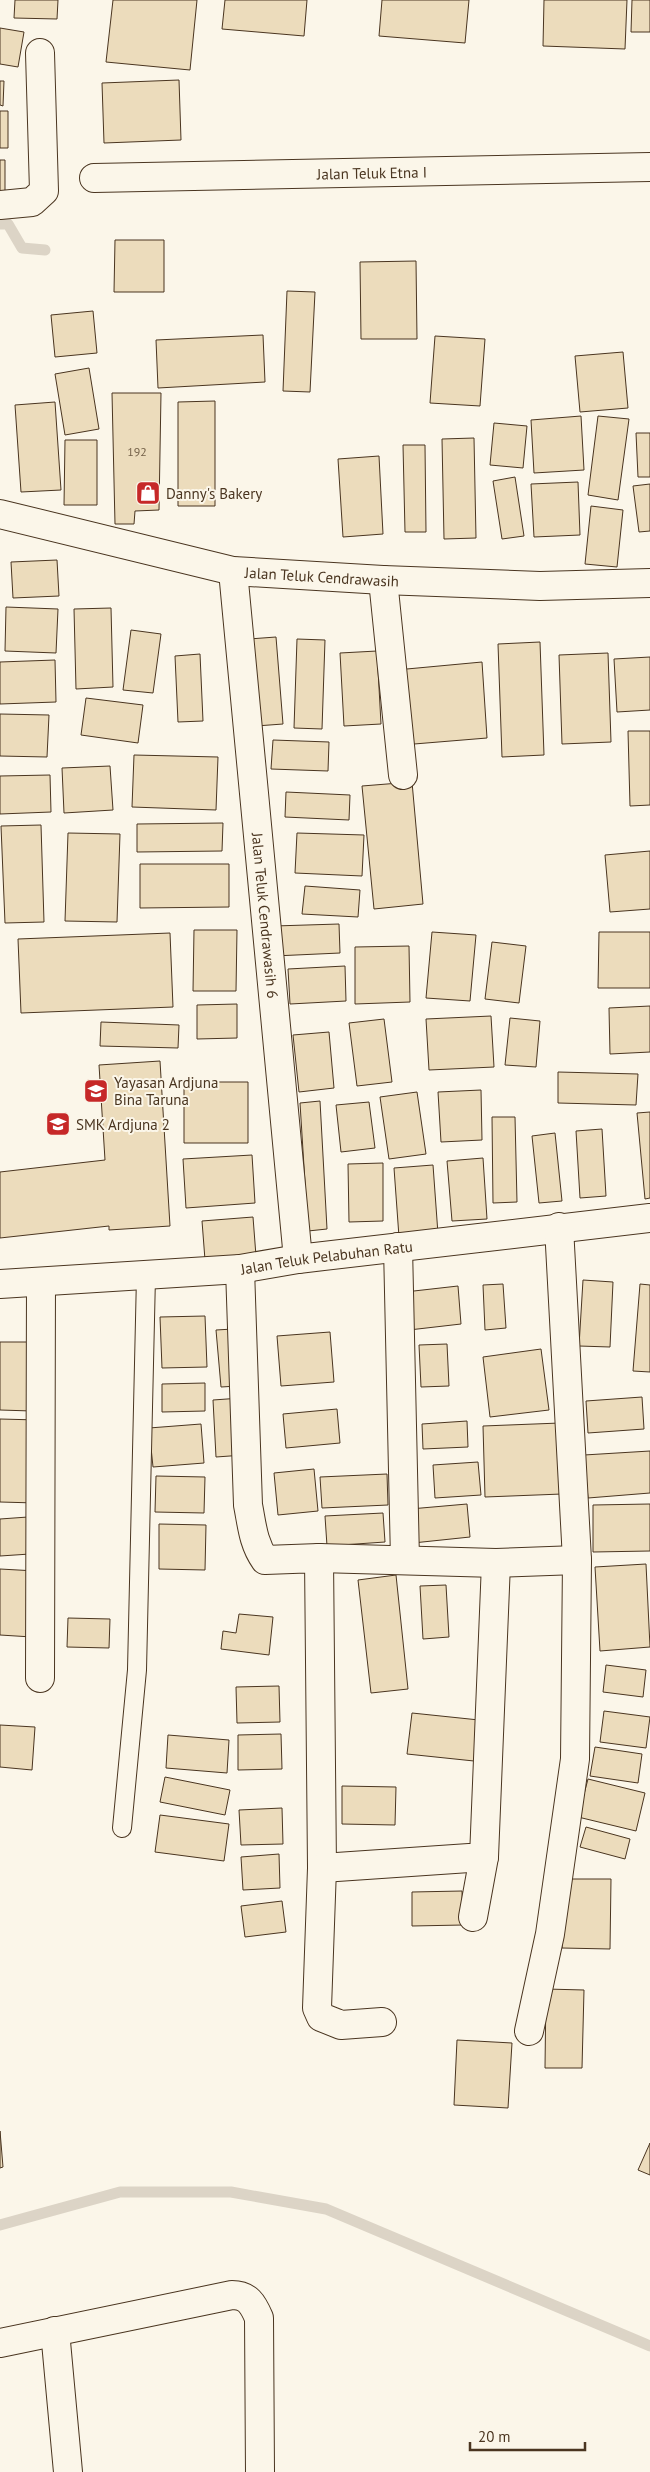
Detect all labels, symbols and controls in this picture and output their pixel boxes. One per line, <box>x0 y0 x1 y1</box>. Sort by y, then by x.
street label: Jalan Teluk Etna I <box>316 162 427 183</box>
house number: 192 <box>127 444 147 459</box>
shop icon: Danny's Bakery <box>135 480 161 506</box>
place label: Danny's Bakery <box>166 484 262 503</box>
street label: Jalan Teluk Cendrawasih <box>243 562 399 590</box>
street label: Jalan Teluk Cendrawasih 6 <box>248 831 283 999</box>
place label: Yayasan Ardjuna Bina Taruna <box>114 1073 218 1109</box>
school or university icon: Yayasan Ardjuna Bina Taruna <box>83 1078 109 1104</box>
school or university icon: SMK Ardjuna 2 <box>45 1111 71 1137</box>
place label: SMK Ardjuna 2 <box>76 1115 170 1134</box>
street label: Jalan Teluk Pelabuhan Ratu <box>238 1236 414 1278</box>
scale bar <box>470 2420 585 2452</box>
text: 20 m <box>478 2427 511 2446</box>

